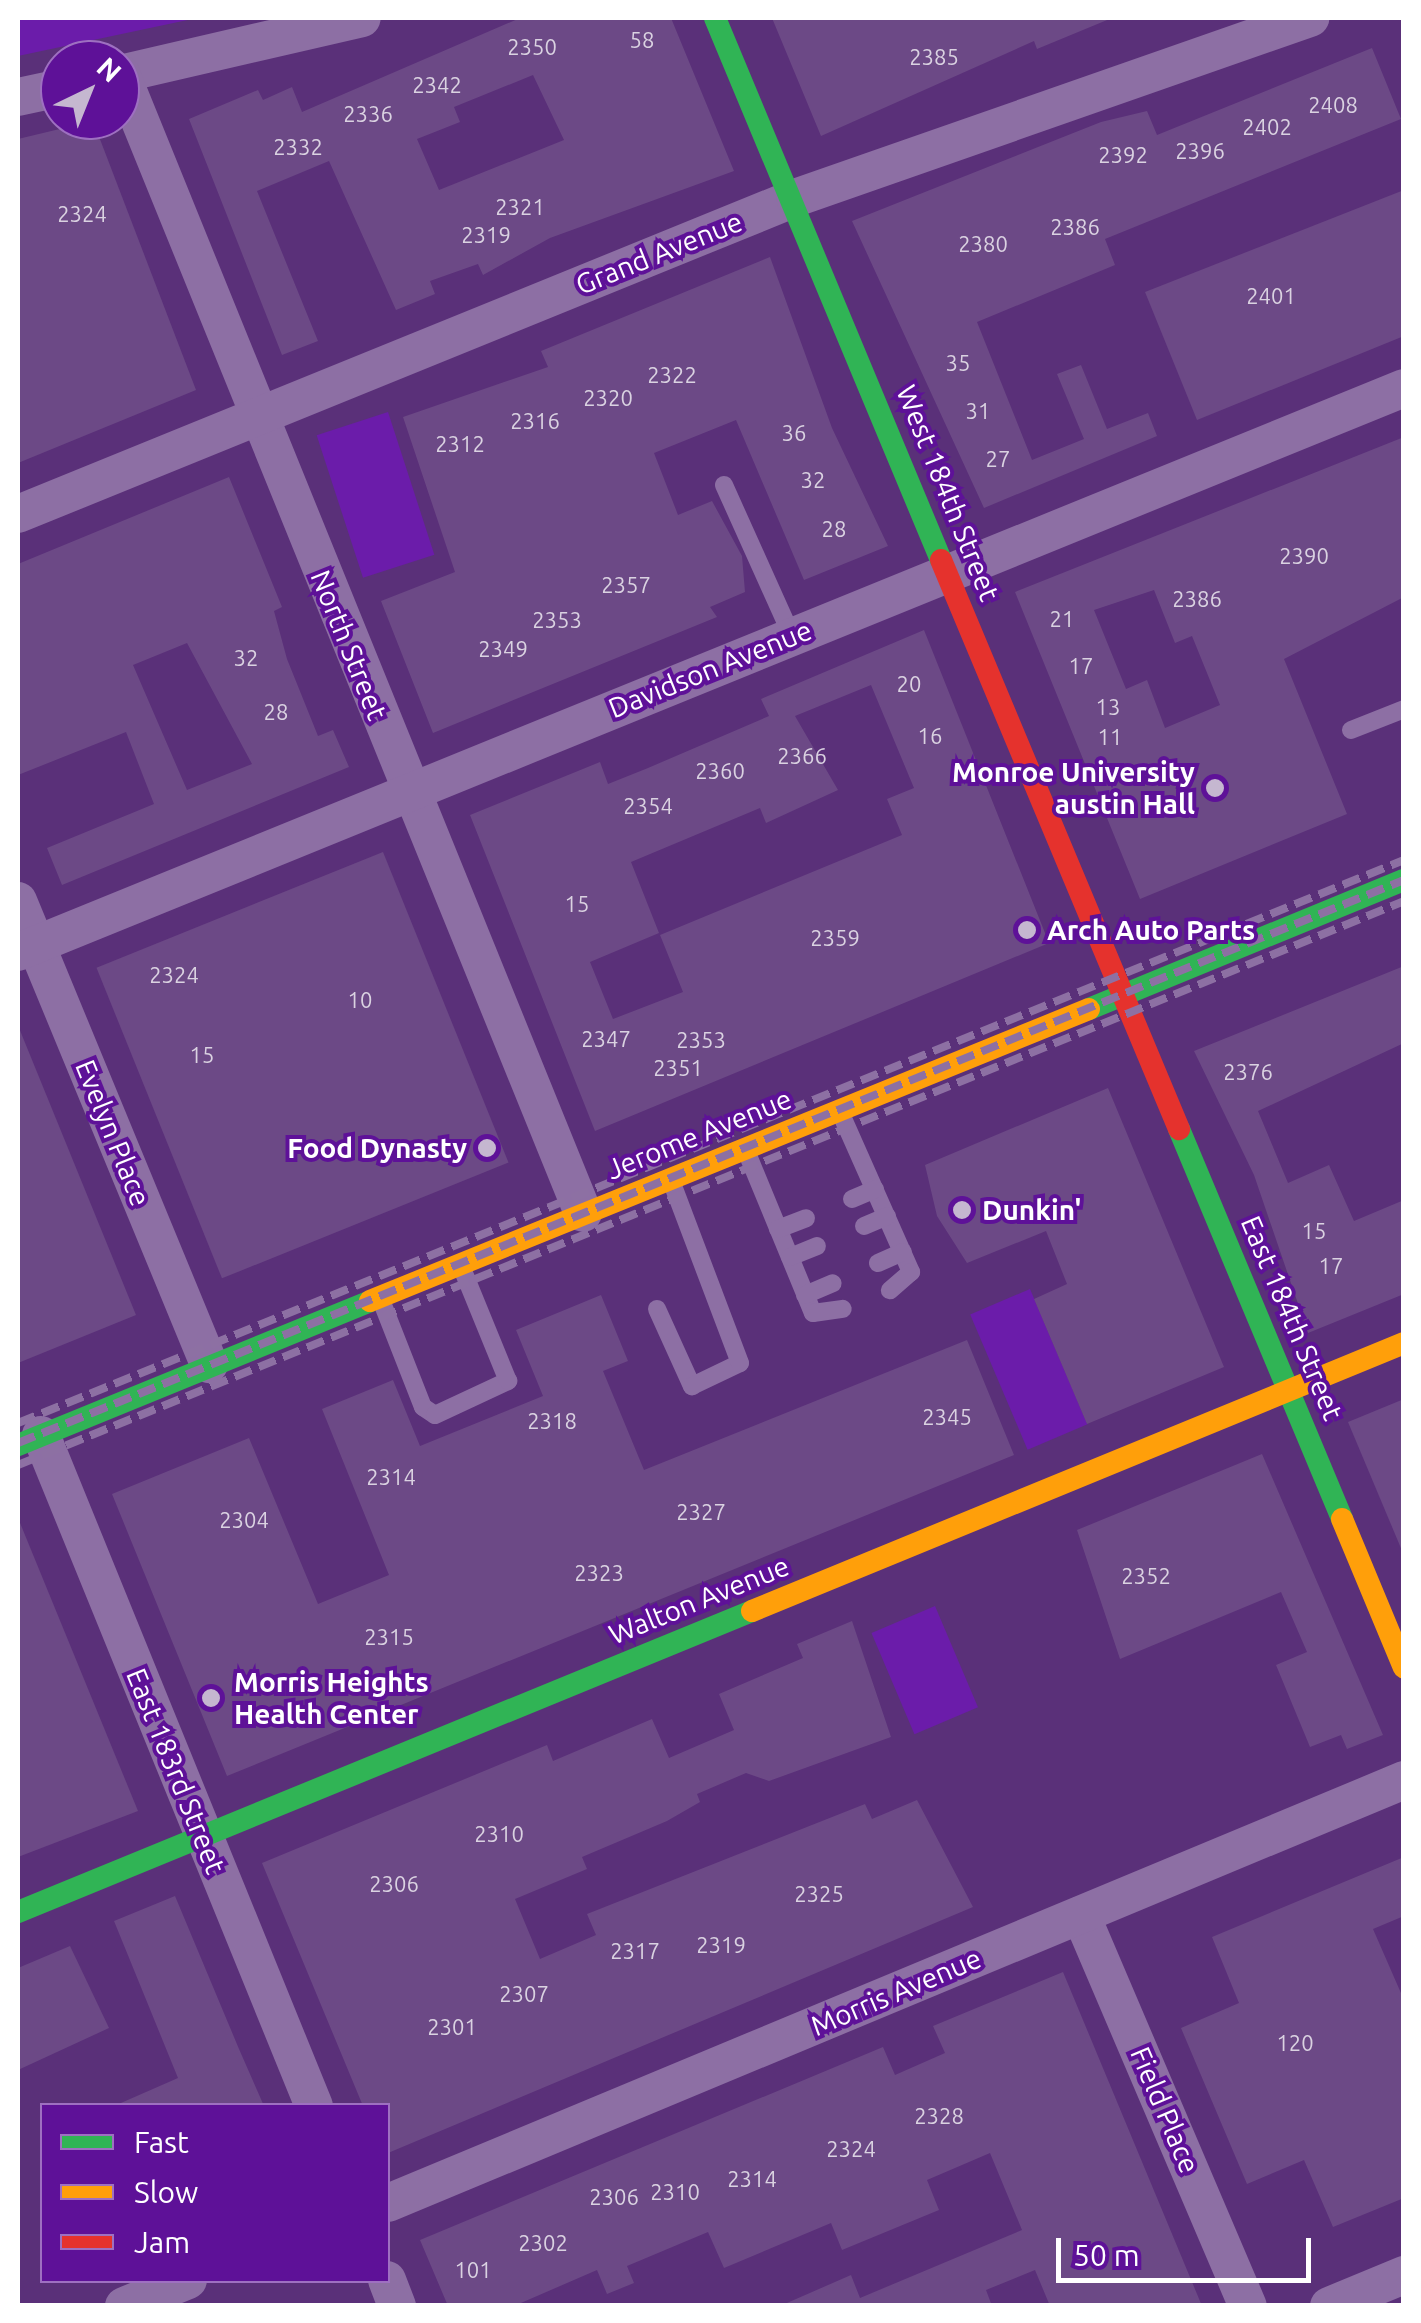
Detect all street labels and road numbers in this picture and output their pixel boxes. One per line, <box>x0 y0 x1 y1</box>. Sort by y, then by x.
street label: Grand Avenue <box>571 204 747 302</box>
street label: West 184th Street <box>889 380 1007 606</box>
street label: North Street <box>304 565 394 725</box>
street label: Davidson Avenue <box>603 613 817 725</box>
street label: Evelyn Place <box>68 1055 158 1211</box>
street label: Jerome Avenue <box>602 1082 796 1186</box>
street label: East 184th Street <box>1234 1211 1350 1425</box>
street label: Walton Avenue <box>604 1549 794 1651</box>
street label: East 183rd Street <box>119 1663 233 1879</box>
street label: Morris Avenue <box>806 1941 986 2043</box>
street label: Field Place <box>1123 2042 1207 2178</box>

